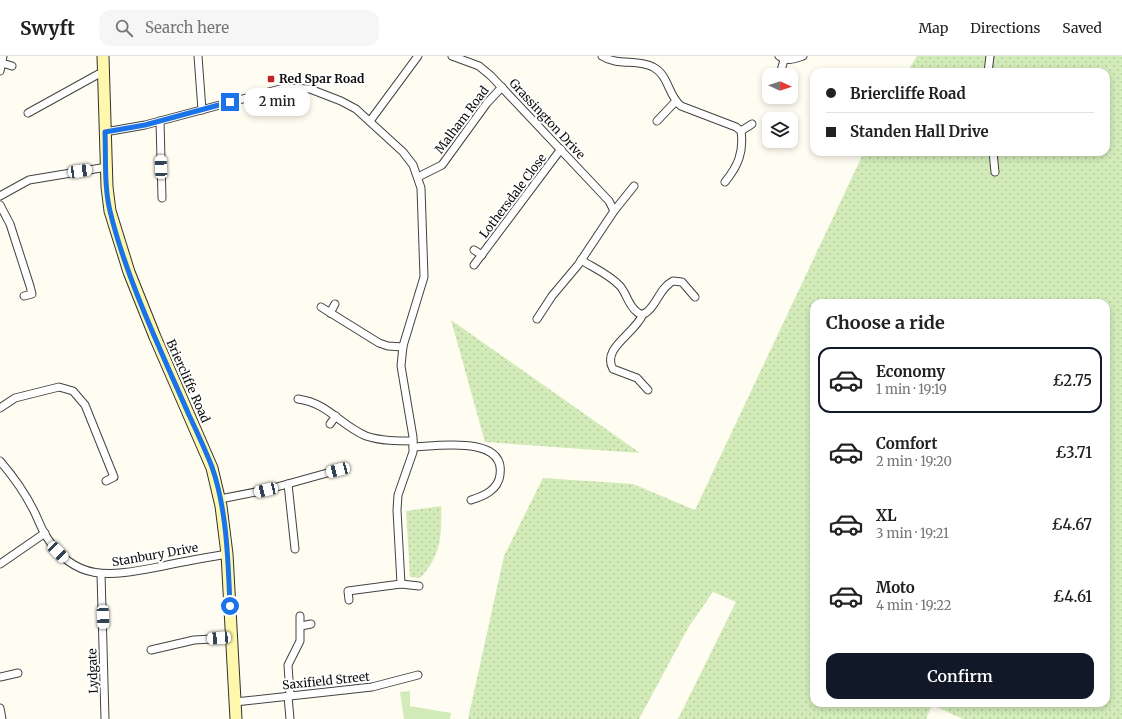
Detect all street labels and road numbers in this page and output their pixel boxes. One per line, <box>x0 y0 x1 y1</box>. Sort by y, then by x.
street label: Grassington Drive <box>506 75 588 162</box>
street label: Malham Road <box>431 83 492 156</box>
street label: Lothersdale Close <box>476 150 549 241</box>
street label: Briercliffe Road <box>163 337 214 425</box>
street label: Stanbury Drive <box>111 540 199 569</box>
street label: Lydgate <box>84 648 101 694</box>
street label: Saxifield Street <box>281 668 371 693</box>

